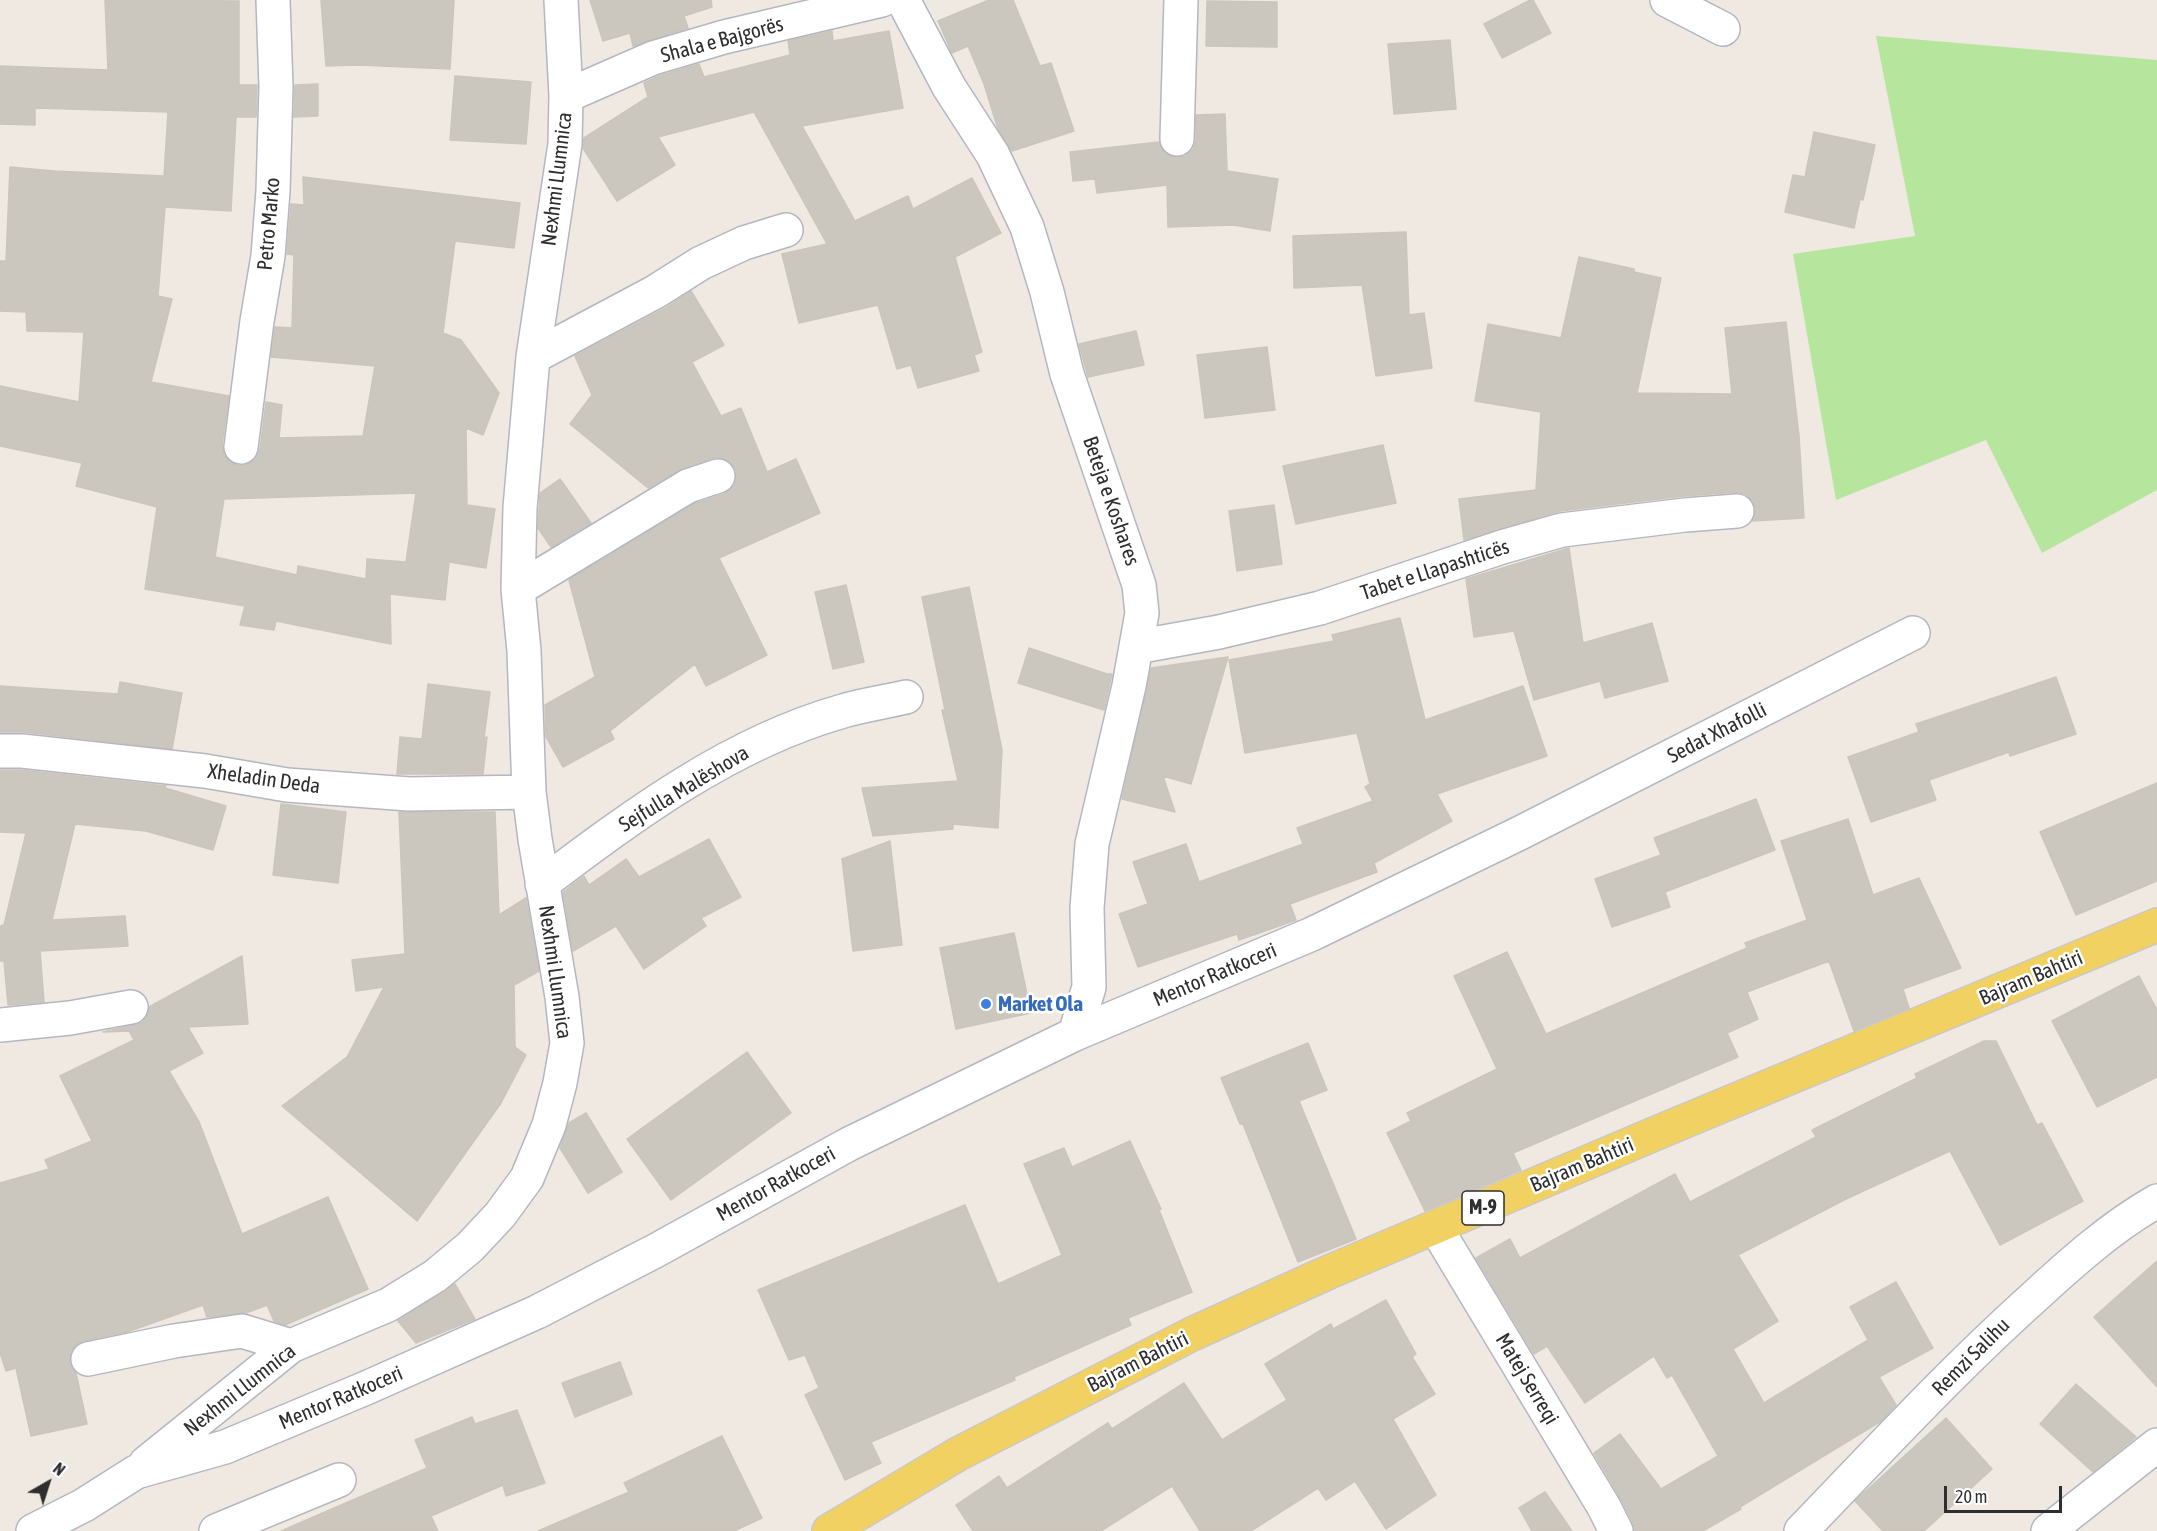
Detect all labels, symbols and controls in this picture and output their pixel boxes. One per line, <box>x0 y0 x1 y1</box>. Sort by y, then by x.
street label: Shala e Bajgorës <box>658 12 786 68</box>
street label: Nexhmi Llumnica <box>536 111 578 247</box>
street label: Petro Marko <box>252 176 286 272</box>
street label: Beteja e Koshares <box>1077 433 1145 569</box>
street label: Tabet e Llapashticës <box>1358 534 1512 606</box>
street label: Sedat Xhafolli <box>1663 697 1771 769</box>
street label: Sejfulla Malëshova <box>614 740 754 838</box>
street label: Xheladin Deda <box>206 759 322 799</box>
street label: Nexhmi Llumnica <box>533 904 577 1040</box>
street label: Mentor Ratkoceri <box>1149 938 1281 1012</box>
street label: Bajram Bahtiri <box>1975 945 2087 1011</box>
place label: Market Ola <box>998 991 1083 1017</box>
marker: Market Ola <box>979 997 993 1011</box>
street label: Bajram Bahtiri <box>1526 1132 1638 1198</box>
street label: Mentor Ratkoceri <box>712 1141 840 1227</box>
road number: M-9 <box>1462 1191 1504 1225</box>
street label: Remzi Salihu <box>1927 1313 2015 1401</box>
street label: Bajram Bahtiri <box>1083 1326 1193 1398</box>
street label: Matej Serreqi <box>1490 1329 1564 1429</box>
street label: Nexhmi Llumnica <box>179 1339 301 1441</box>
street label: Mentor Ratkoceri <box>275 1361 407 1435</box>
north arrow <box>18 1453 78 1513</box>
text: N <box>50 1459 69 1479</box>
scale bar <box>1947 1474 2066 1512</box>
text: 20 m <box>1955 1486 1987 1507</box>

